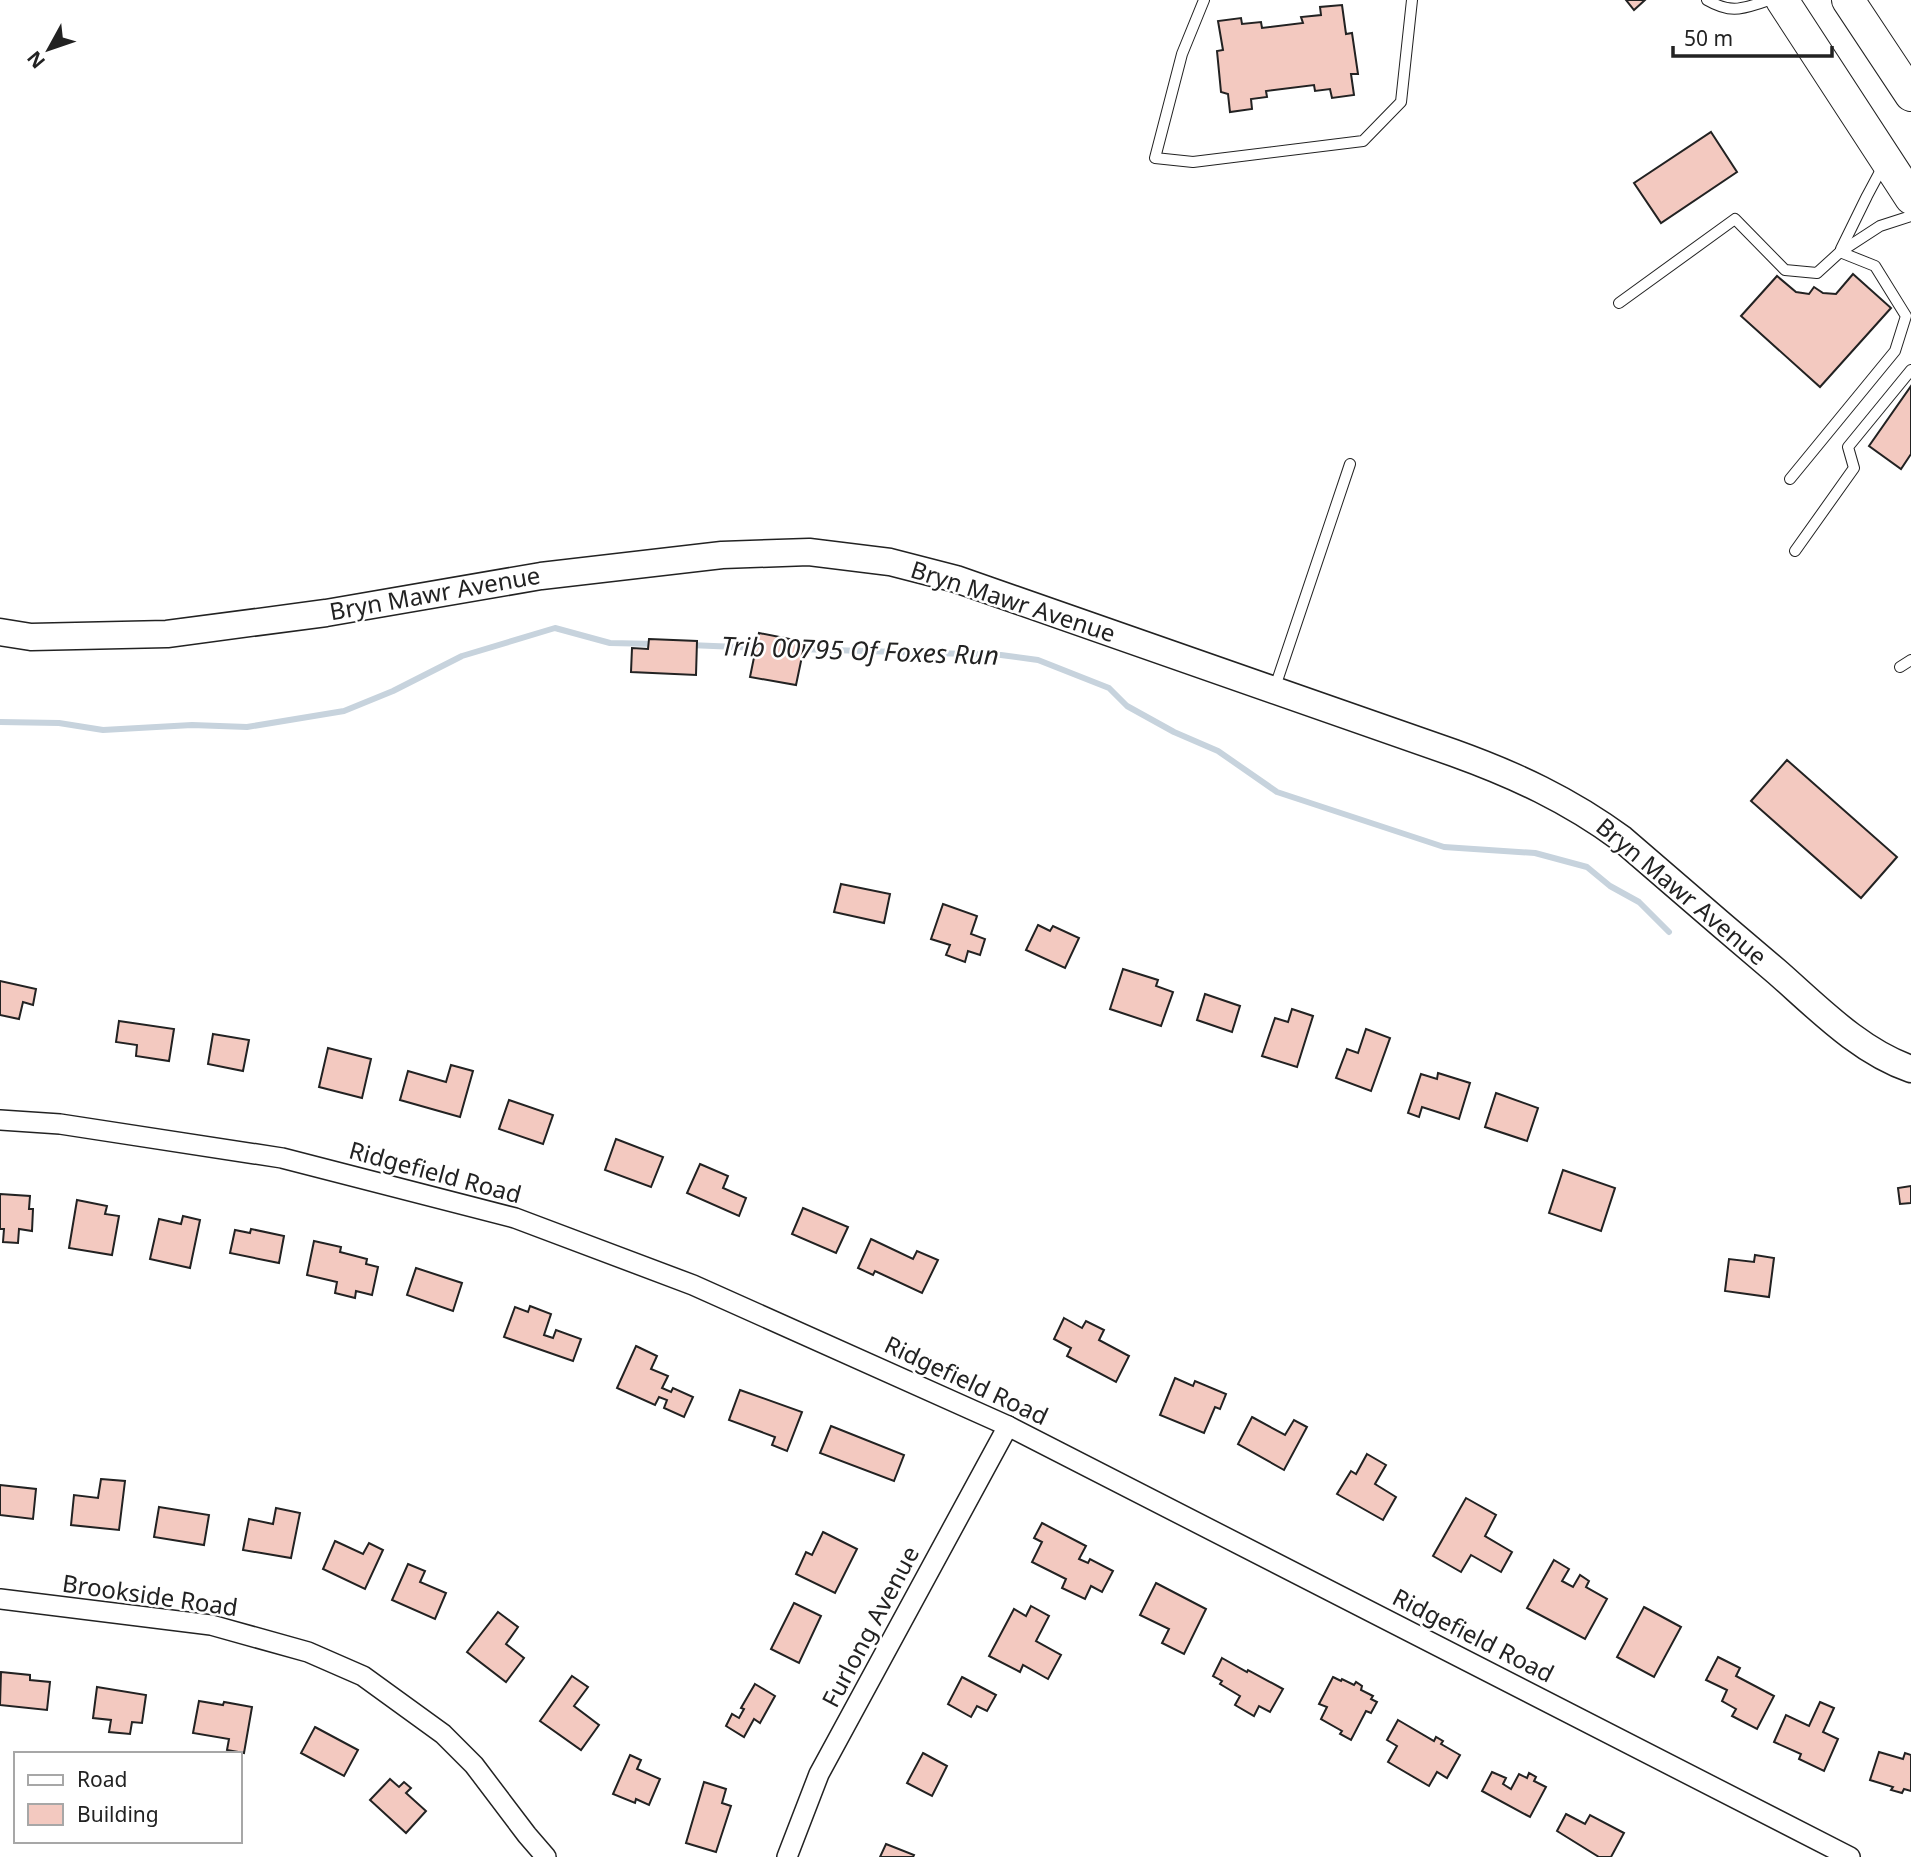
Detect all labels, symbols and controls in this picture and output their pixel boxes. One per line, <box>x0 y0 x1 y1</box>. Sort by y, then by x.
north arrow <box>14 14 84 84</box>
scale bar <box>1673 14 1832 58</box>
text: 50 m <box>1684 24 1733 52</box>
text: N <box>21 46 51 74</box>
street label: Bryn Mawr Avenue <box>907 552 1120 649</box>
street label: Bryn Mawr Avenue <box>327 558 543 627</box>
water label: Trib 00795 Of Foxes Run <box>721 627 999 673</box>
street label: Bryn Mawr Avenue <box>1590 810 1774 972</box>
street label: Ridgefield Road <box>346 1133 525 1210</box>
street label: Ridgefield Road <box>879 1327 1054 1432</box>
street label: Furlong Avenue <box>813 1540 926 1713</box>
street label: Brookside Road <box>60 1566 240 1623</box>
street label: Ridgefield Road <box>1387 1580 1560 1690</box>
legend <box>14 1752 242 1843</box>
text: Road <box>77 1765 127 1793</box>
text: Building <box>77 1800 159 1828</box>

